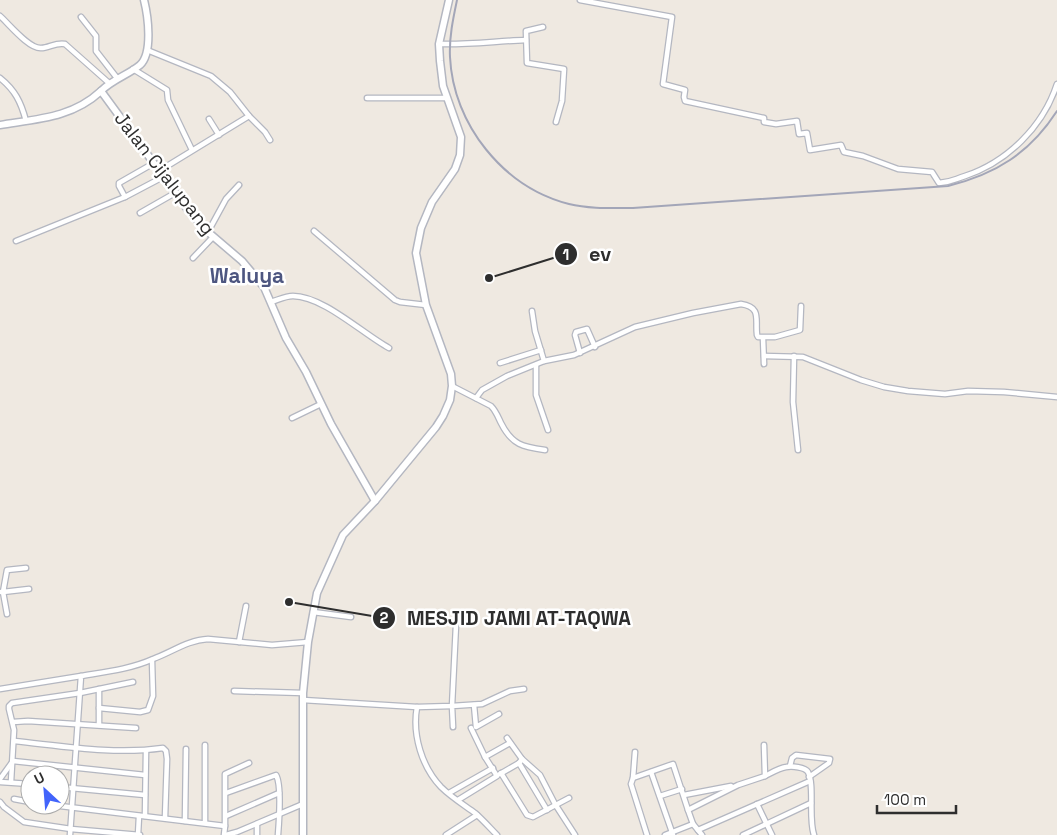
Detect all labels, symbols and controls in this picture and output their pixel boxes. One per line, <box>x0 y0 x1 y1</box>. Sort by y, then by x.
street label: Jalan Cijalupang <box>109 107 221 240</box>
callout: ev <box>554 237 621 272</box>
text: ev <box>589 241 611 267</box>
text: 1 <box>563 245 569 264</box>
district label: Waluya <box>210 262 284 289</box>
callout: MESJID JAMI AT-TAQWA <box>372 600 641 635</box>
text: MESJID JAMI AT-TAQWA <box>407 605 631 631</box>
text: 2 <box>380 608 389 627</box>
north arrow <box>20 765 70 815</box>
text: U <box>31 768 47 788</box>
scale bar <box>877 782 956 814</box>
text: 100 m <box>884 790 926 809</box>

